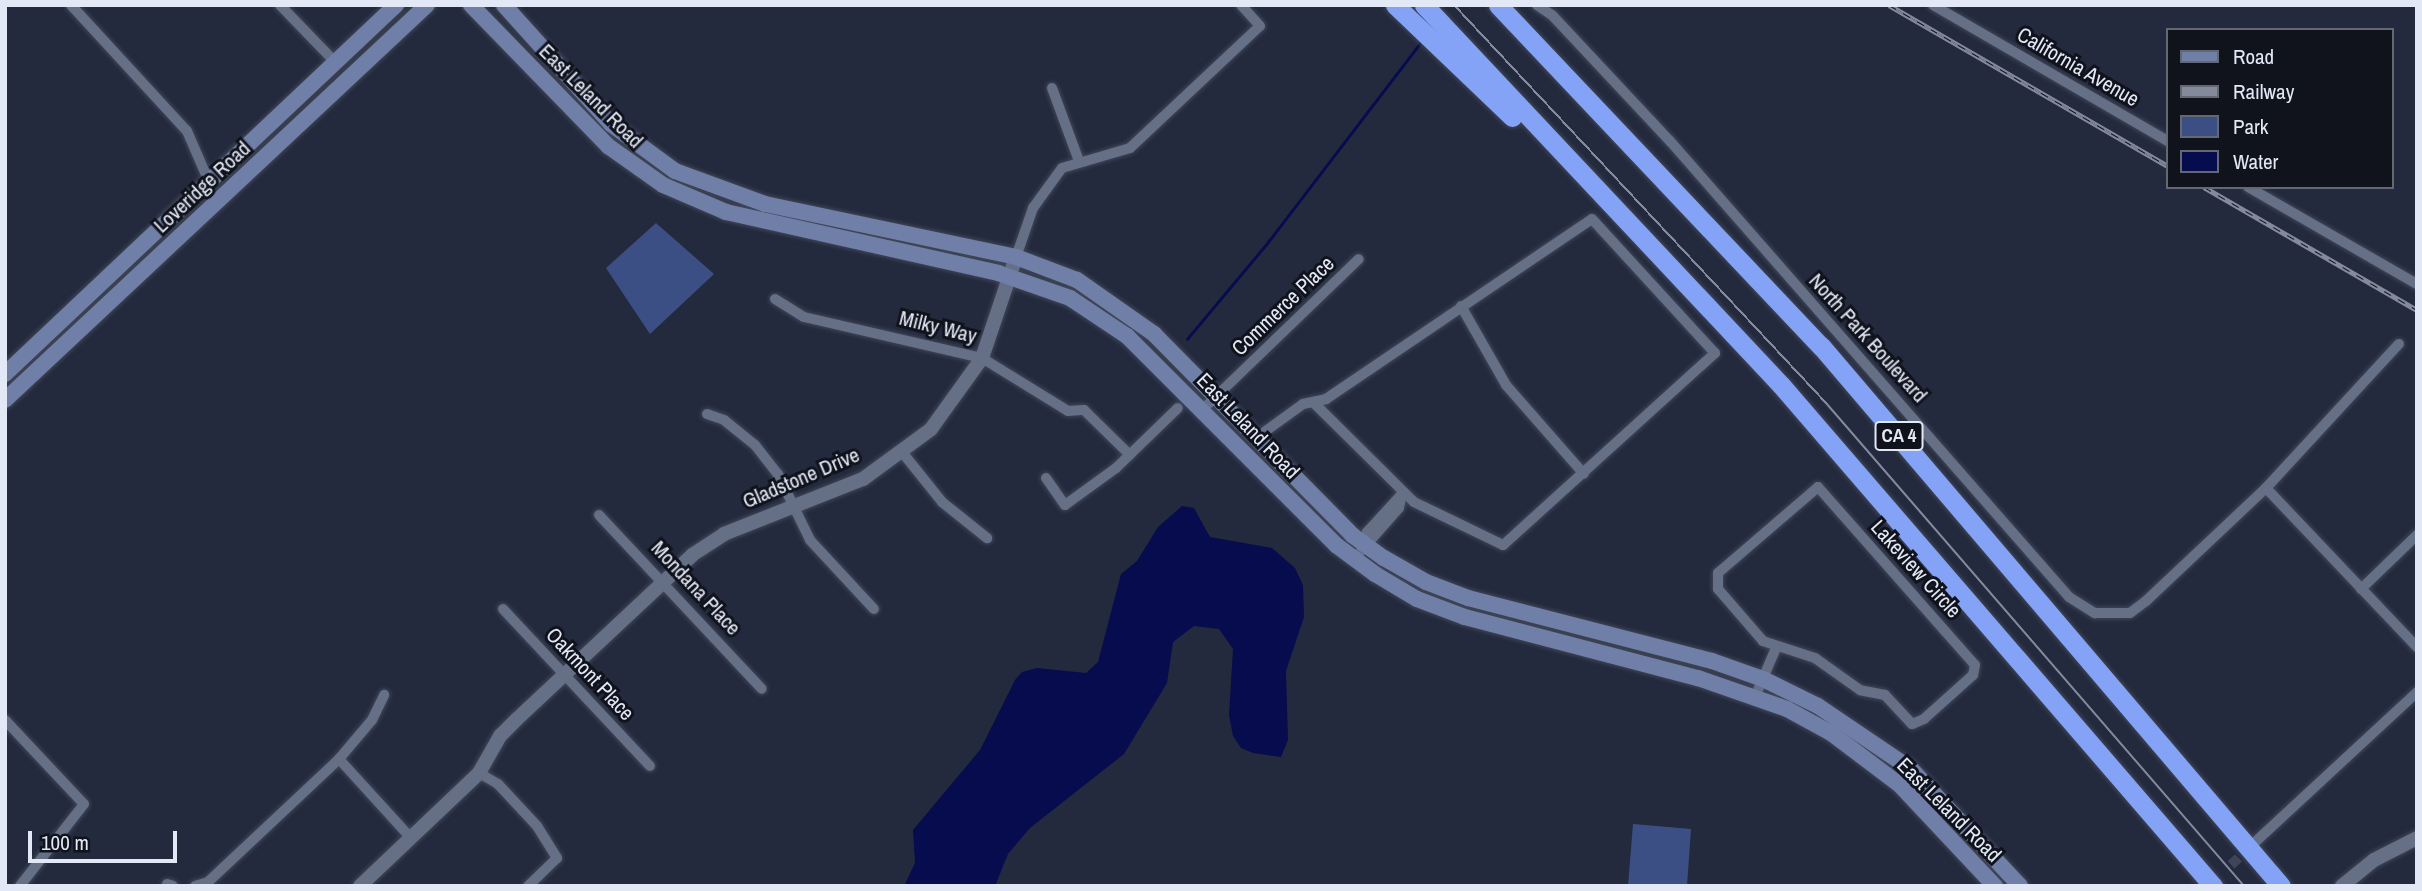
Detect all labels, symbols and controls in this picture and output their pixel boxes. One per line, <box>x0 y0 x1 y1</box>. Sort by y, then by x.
street label: California Avenue <box>2012 22 2144 112</box>
legend <box>2166 28 2394 189</box>
street label: East Leland Road <box>534 39 648 153</box>
text: Road <box>2233 42 2274 71</box>
text: Railway <box>2233 77 2294 106</box>
text: Park <box>2233 112 2268 141</box>
street label: Loveridge Road <box>149 136 255 238</box>
text: Water <box>2233 147 2278 176</box>
street label: Commerce Place <box>1227 251 1339 361</box>
street label: North Park Boulevard <box>1804 268 1932 408</box>
street label: Milky Way <box>897 305 979 349</box>
street label: East Leland Road <box>1191 368 1305 484</box>
road number: CA 4 <box>1873 420 1925 452</box>
street label: Gladstone Drive <box>739 442 863 514</box>
street label: Lakeview Circle <box>1866 515 1966 623</box>
street label: Mondana Place <box>646 536 746 640</box>
street label: Oakmont Place <box>541 622 639 726</box>
street label: East Leland Road <box>1892 753 2006 867</box>
scale bar <box>32 818 180 862</box>
text: 100 m <box>41 828 89 857</box>

